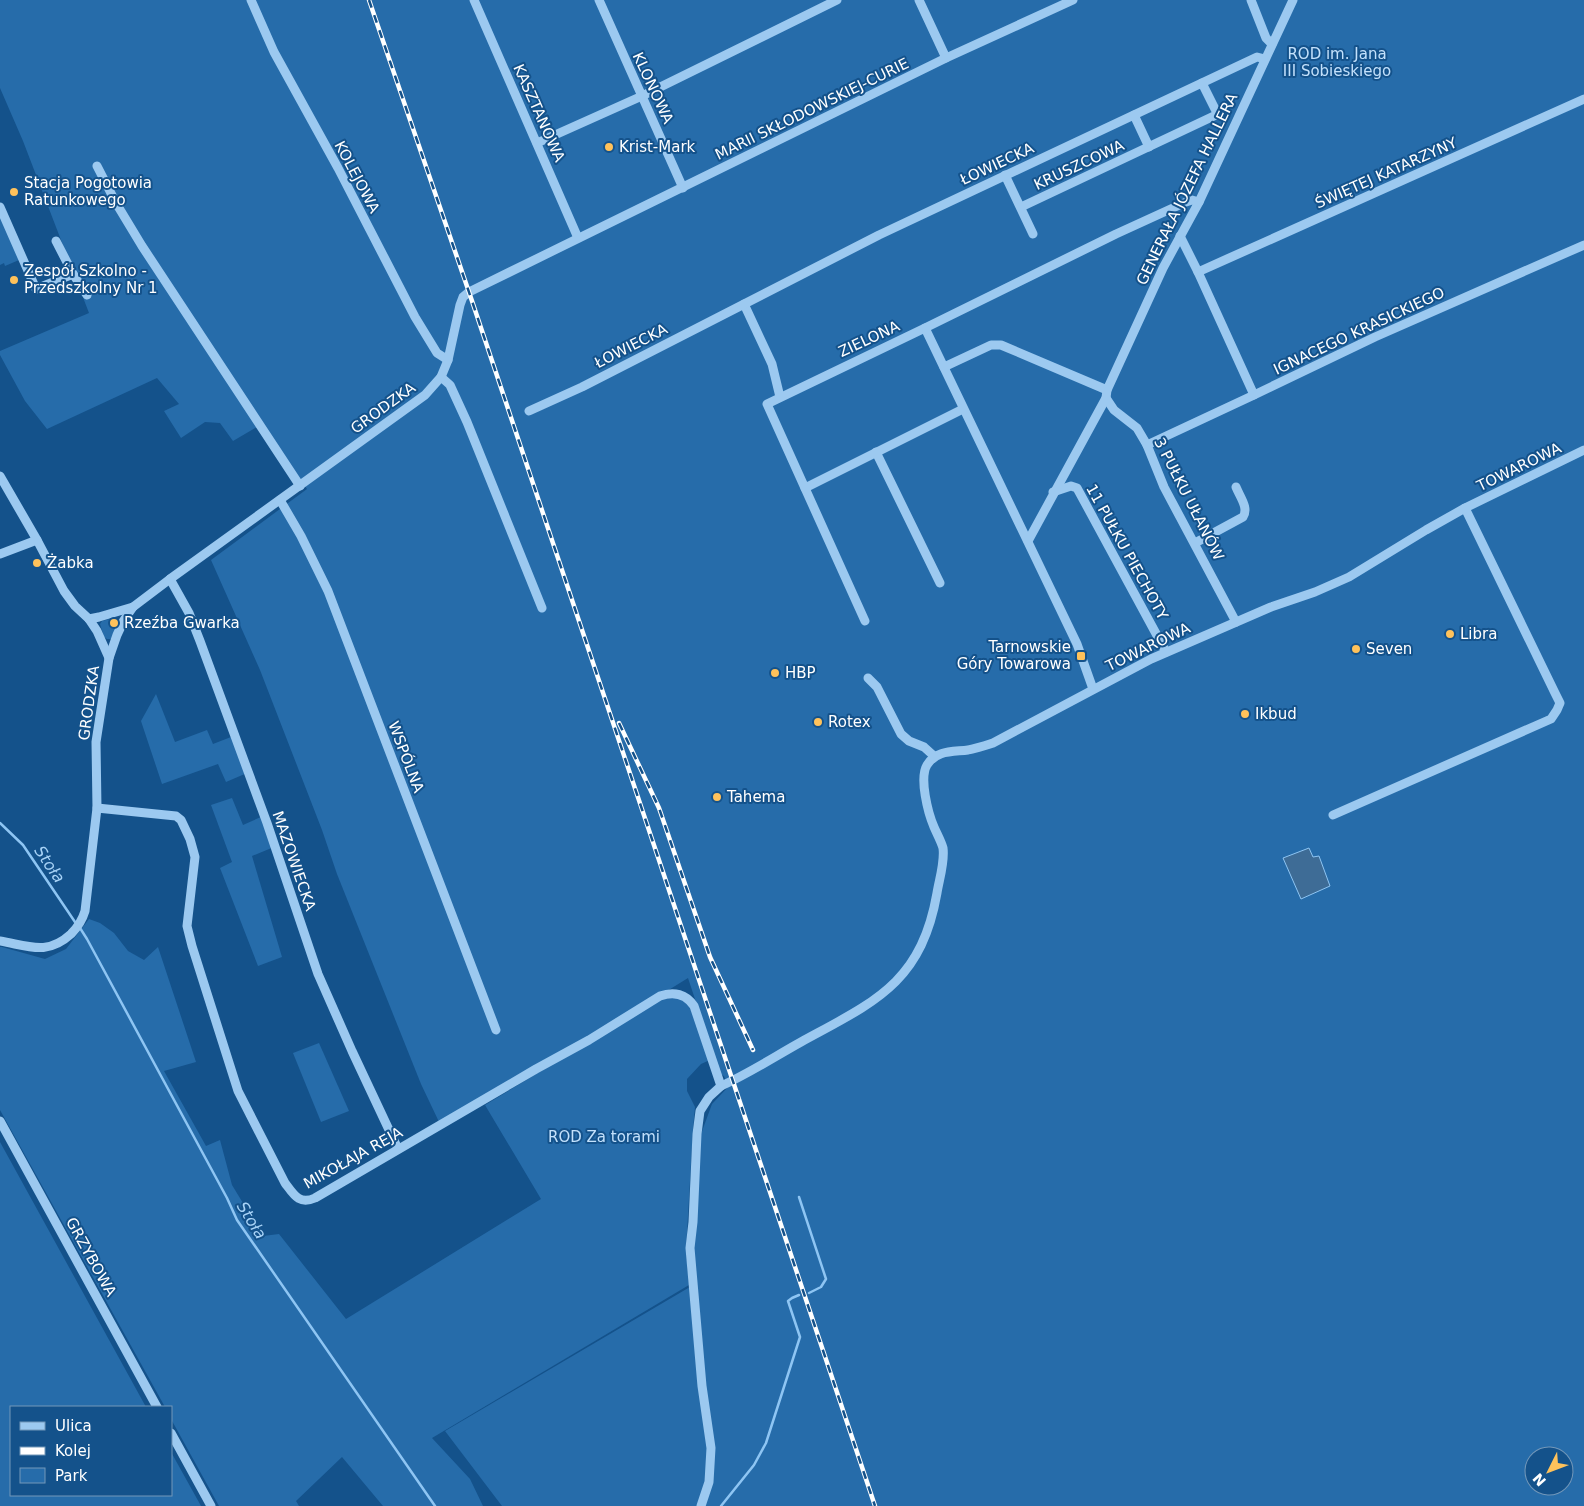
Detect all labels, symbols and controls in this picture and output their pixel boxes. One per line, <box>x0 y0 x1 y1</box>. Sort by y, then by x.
park label: ROD im. Jana III Sobieskiego <box>1283 45 1391 80</box>
street label: KLONOWA <box>629 49 678 127</box>
street label: MARII SKŁODOWSKIEJ-CURIE <box>712 54 912 164</box>
street label: KASZTANOWA <box>509 61 569 165</box>
street label: GENERAŁA JÓZEFA HALLERA <box>1132 89 1242 288</box>
street label: ŚWIĘTEJ KATARZYNY <box>1312 132 1460 212</box>
street label: KRUSZCOWA <box>1031 136 1128 194</box>
street label: KOLEJOWA <box>330 138 384 217</box>
place label: Krist-Mark <box>619 138 696 156</box>
street label: ŁOWIECKA <box>956 139 1037 189</box>
marker: Krist-Mark <box>603 141 615 153</box>
place label: Stacja Pogotowia Ratunkowego <box>24 174 152 209</box>
marker: Stacja Pogotowia Ratunkowego <box>8 186 20 198</box>
place label: Zespół Szkolno - Przedszkolny Nr 1 <box>24 262 158 297</box>
marker: Zespół Szkolno - Przedszkolny Nr 1 <box>8 274 20 286</box>
street label: IGNACEGO KRASICKIEGO <box>1270 283 1448 379</box>
street label: ZIELONA <box>836 317 903 361</box>
street label: ŁOWIECKA <box>591 320 671 372</box>
street label: GRODZKA <box>347 378 419 437</box>
street label: 3 PUŁKU UŁANÓW <box>1150 434 1229 564</box>
street label: TOWAROWA <box>1473 438 1565 496</box>
street label: 11 PUŁKU PIECHOTY <box>1082 481 1172 624</box>
place label: Żabka <box>47 553 94 572</box>
marker: Żabka <box>31 557 43 569</box>
place label: Rzeźba Gwarka <box>124 614 240 632</box>
marker: Rzeźba Gwarka <box>108 617 120 629</box>
street label: TOWAROWA <box>1102 618 1194 676</box>
place label: Libra <box>1460 625 1497 643</box>
marker: Libra <box>1444 628 1456 640</box>
place label: Tarnowskie Góry Towarowa <box>957 638 1071 673</box>
place label: Seven <box>1366 640 1412 658</box>
marker: Seven <box>1350 643 1362 655</box>
marker: Tarnowskie Góry Towarowa <box>1075 650 1087 662</box>
street label: GRODZKA <box>75 664 103 742</box>
place label: HBP <box>785 664 816 682</box>
marker: HBP <box>769 667 781 679</box>
place label: Ikbud <box>1255 705 1297 723</box>
marker: Ikbud <box>1239 708 1251 720</box>
place label: Rotex <box>828 713 871 731</box>
marker: Rotex <box>812 716 824 728</box>
street label: WSPÓLNA <box>384 718 429 796</box>
place label: Tahema <box>726 788 785 806</box>
marker: Tahema <box>711 791 723 803</box>
street label: MAZOWIECKA <box>269 809 320 914</box>
water label: Stoła <box>30 842 69 886</box>
street label: MIKOŁAJA REJA <box>300 1123 406 1193</box>
park label: ROD Za torami <box>548 1128 660 1146</box>
water label: Stoła <box>233 1198 270 1243</box>
street label: GRZYBOWA <box>62 1214 120 1300</box>
legend <box>10 1406 172 1496</box>
text: Ulica <box>55 1417 92 1435</box>
text: Kolej <box>55 1442 91 1460</box>
north arrow <box>1524 1446 1574 1496</box>
text: Park <box>55 1467 88 1485</box>
text: N <box>1529 1470 1549 1489</box>

